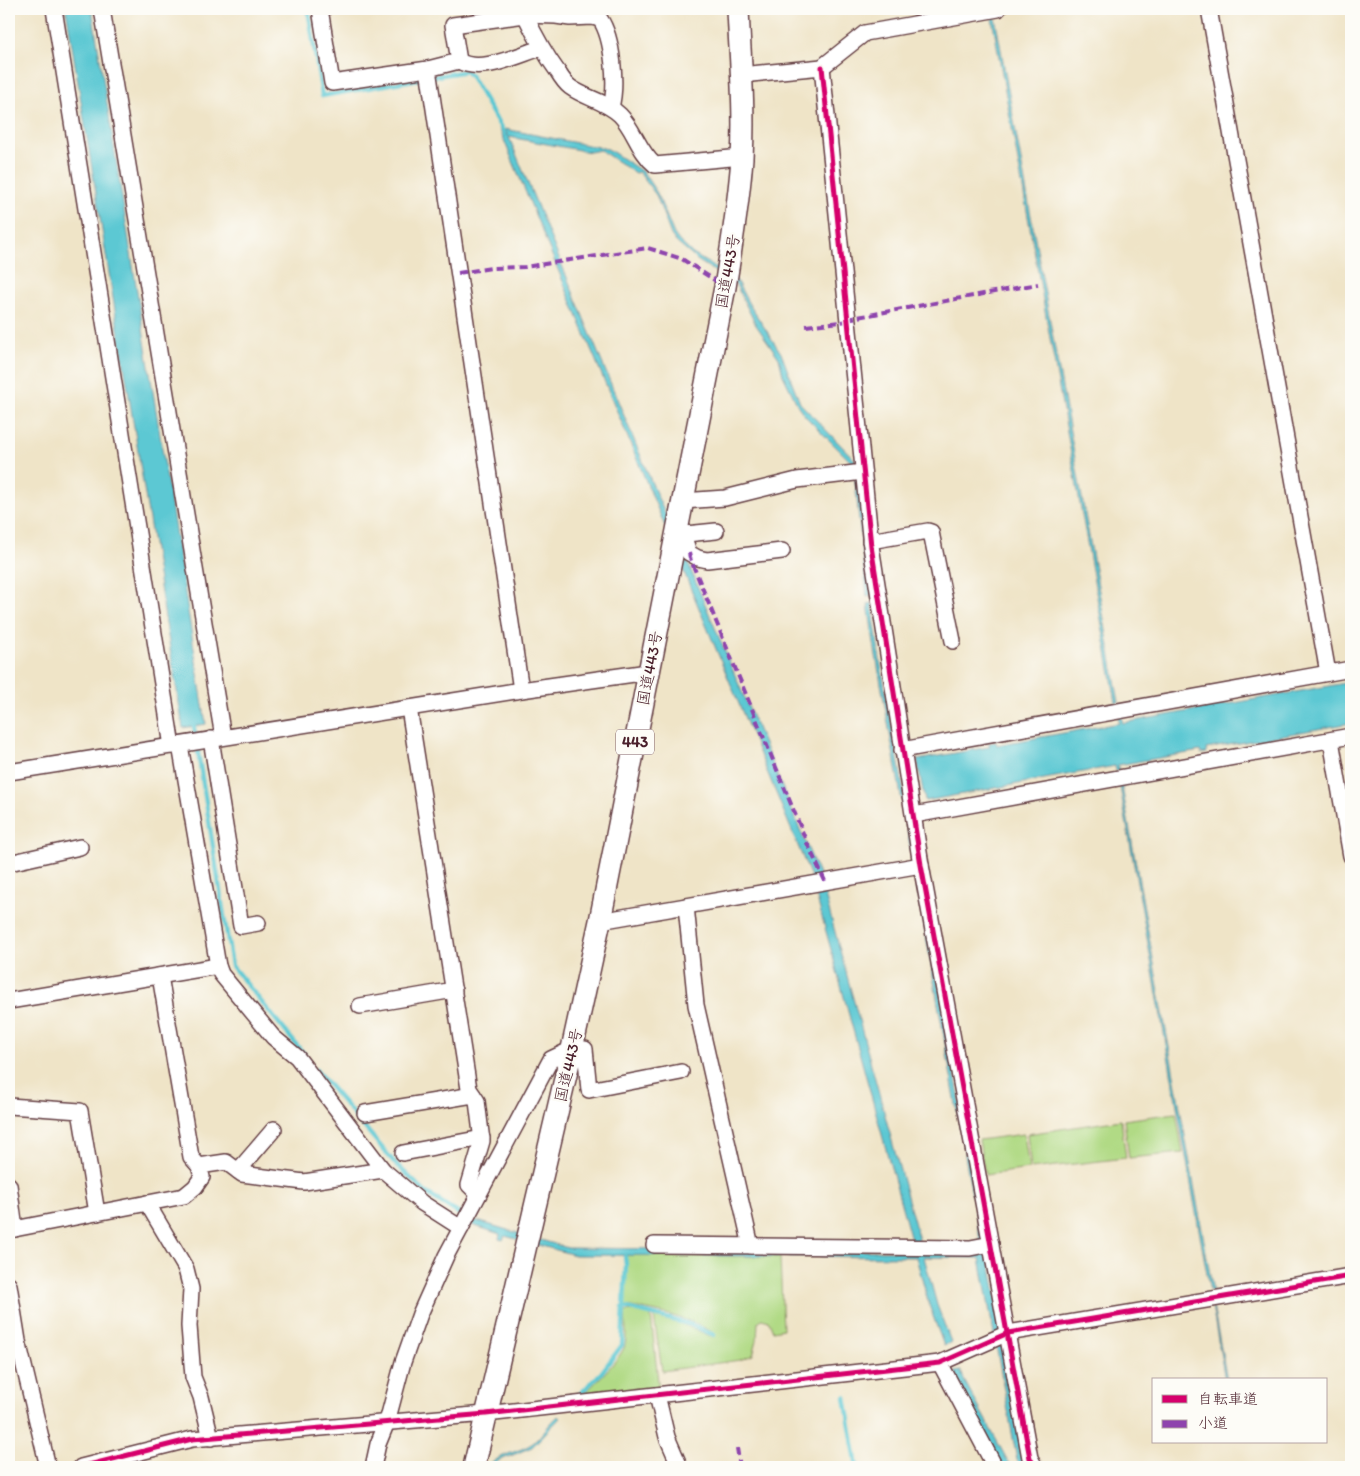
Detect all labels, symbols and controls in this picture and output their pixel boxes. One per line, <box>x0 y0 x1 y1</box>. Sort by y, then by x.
street label: 国道443号 <box>712 232 743 310</box>
street label: 国道443号 <box>633 629 666 707</box>
road number: 443 <box>616 730 654 754</box>
street label: 国道443号 <box>551 1026 586 1104</box>
legend <box>1152 1378 1328 1444</box>
text: 自転車道 <box>1198 1390 1258 1408</box>
text: 小道 <box>1198 1414 1228 1432</box>

